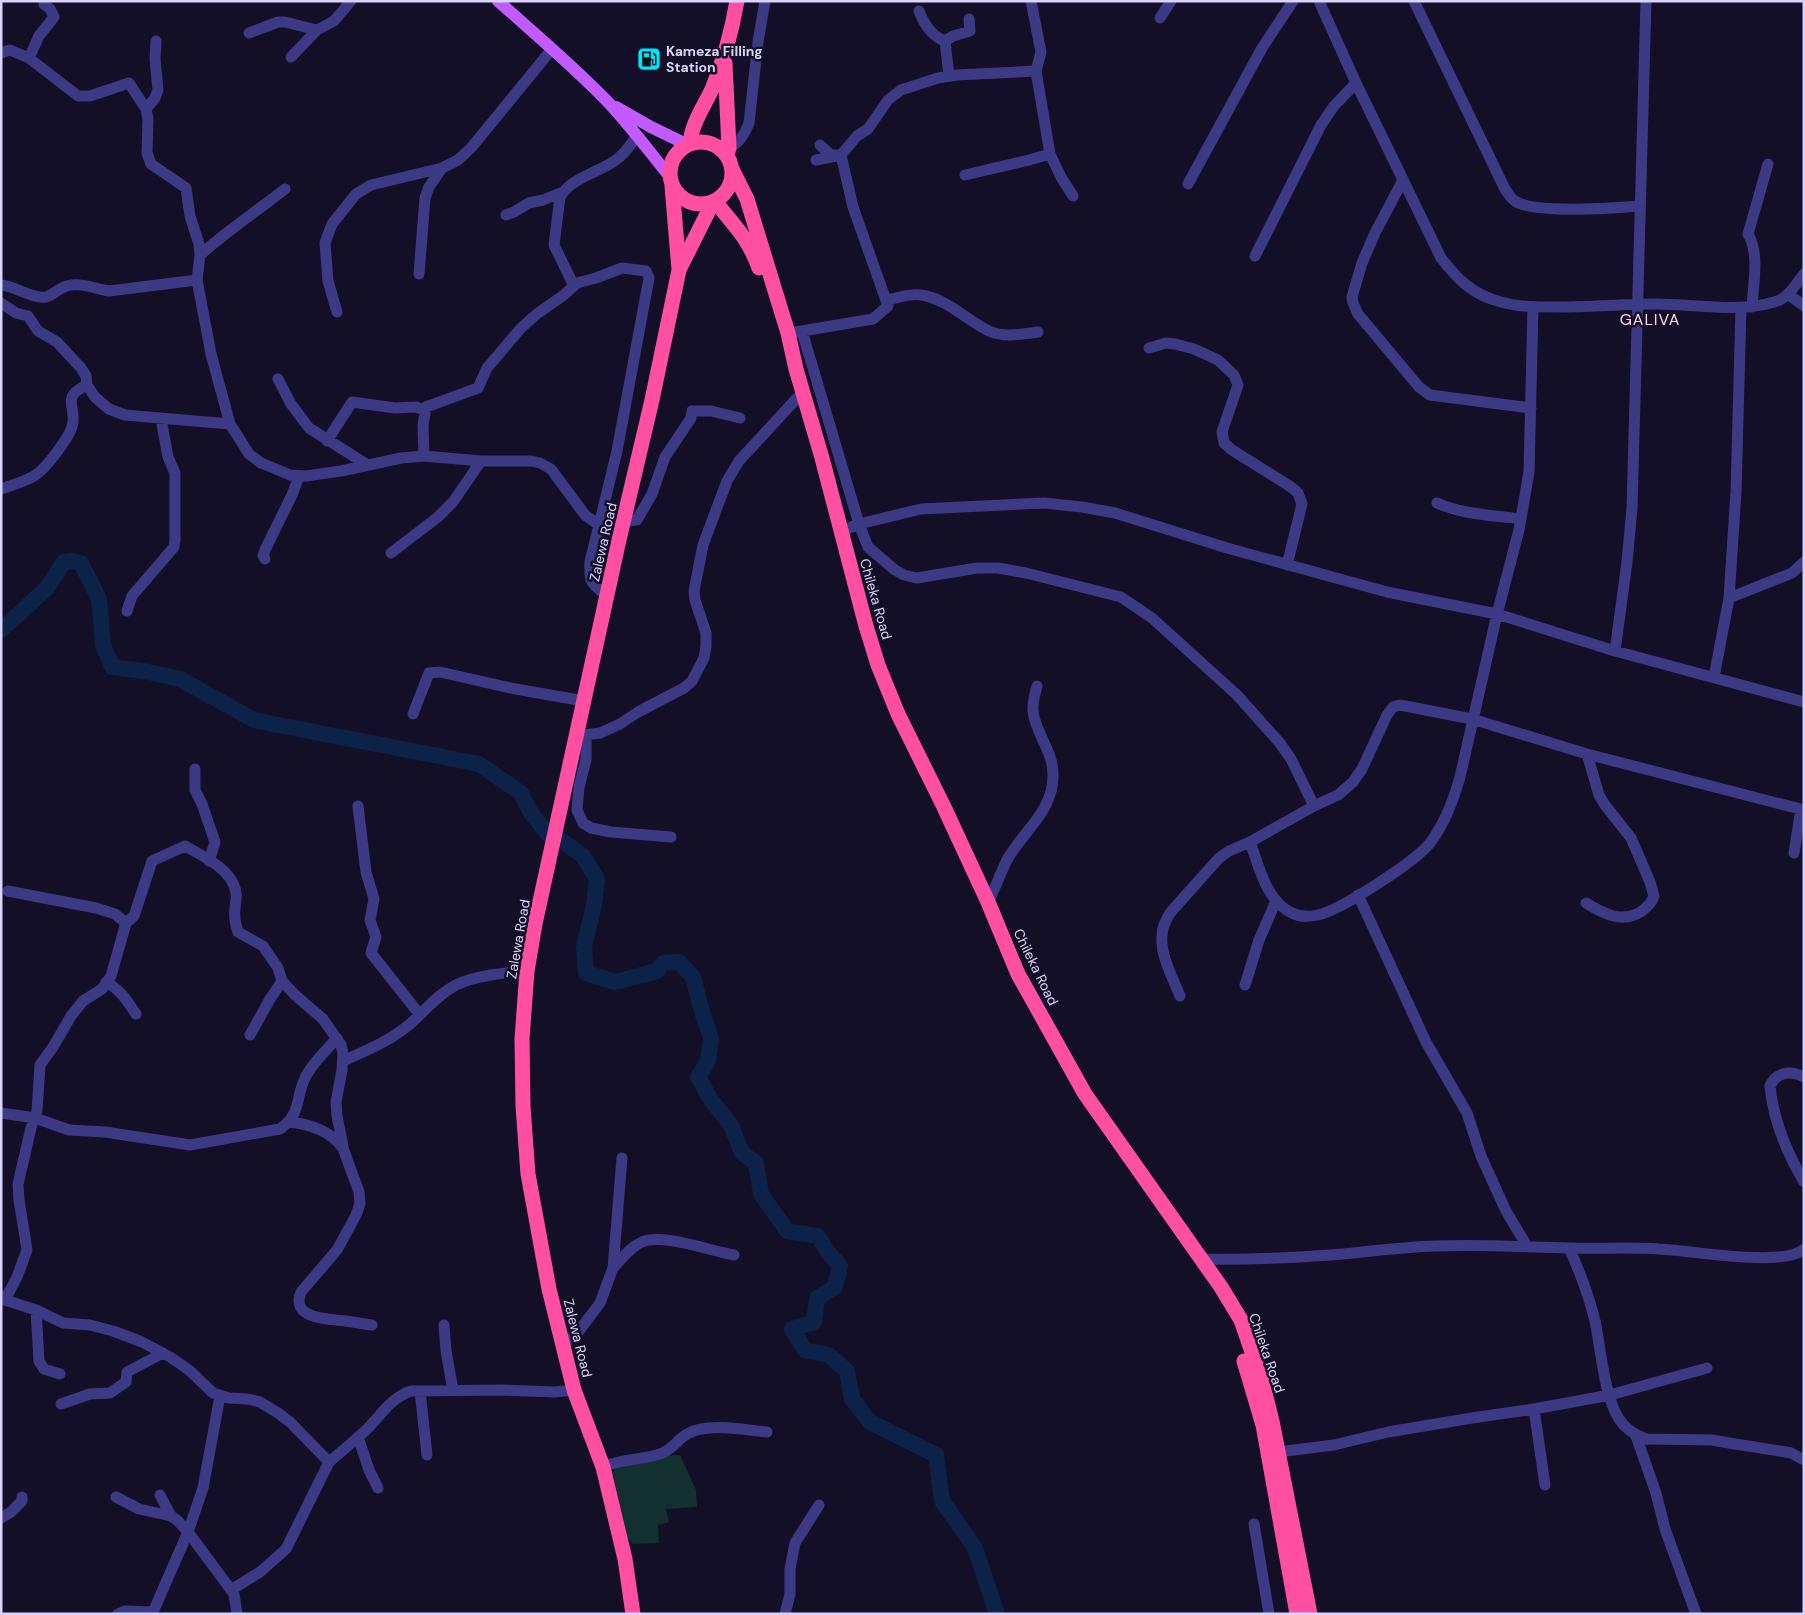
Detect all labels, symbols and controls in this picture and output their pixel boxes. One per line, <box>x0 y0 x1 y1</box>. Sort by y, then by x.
place label: Kameza Filling Station <box>666 42 763 76</box>
fuel station icon: Kameza Filling Station <box>636 46 662 72</box>
district label: GALIVA <box>1620 309 1680 330</box>
street label: Zalewa Road <box>585 501 621 583</box>
street label: Chileka Road <box>856 556 896 642</box>
street label: Zalewa Road <box>502 898 534 980</box>
street label: Chileka Road <box>1010 926 1062 1008</box>
street label: Zalewa Road <box>560 1297 596 1379</box>
street label: Chileka Road <box>1245 1311 1289 1395</box>

